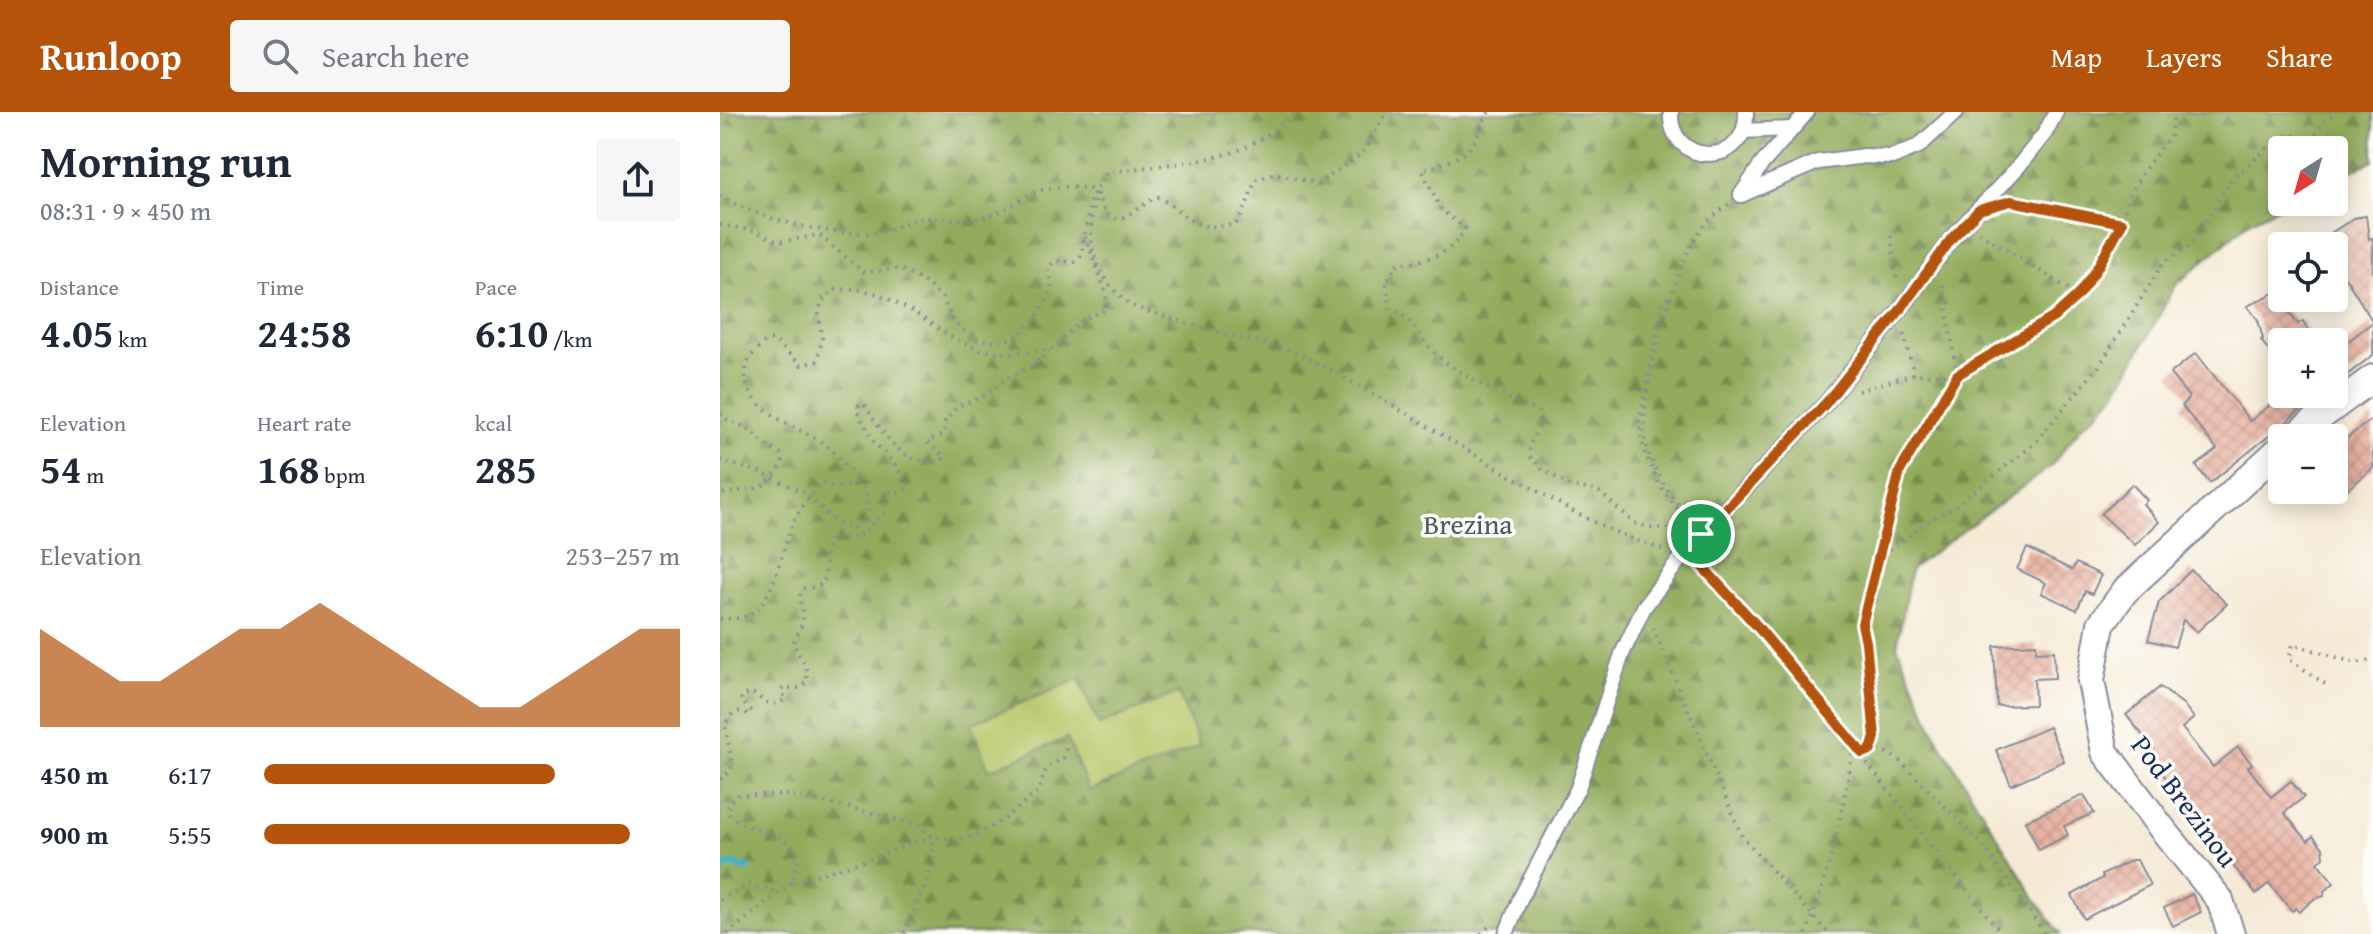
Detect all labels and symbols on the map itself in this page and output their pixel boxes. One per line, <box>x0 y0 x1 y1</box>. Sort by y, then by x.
north arrow <box>2268 136 2348 216</box>
pin <box>1667 500 1735 568</box>
park label: Brezina <box>1423 503 1513 544</box>
street label: Pod Brezinou <box>2122 726 2249 875</box>

